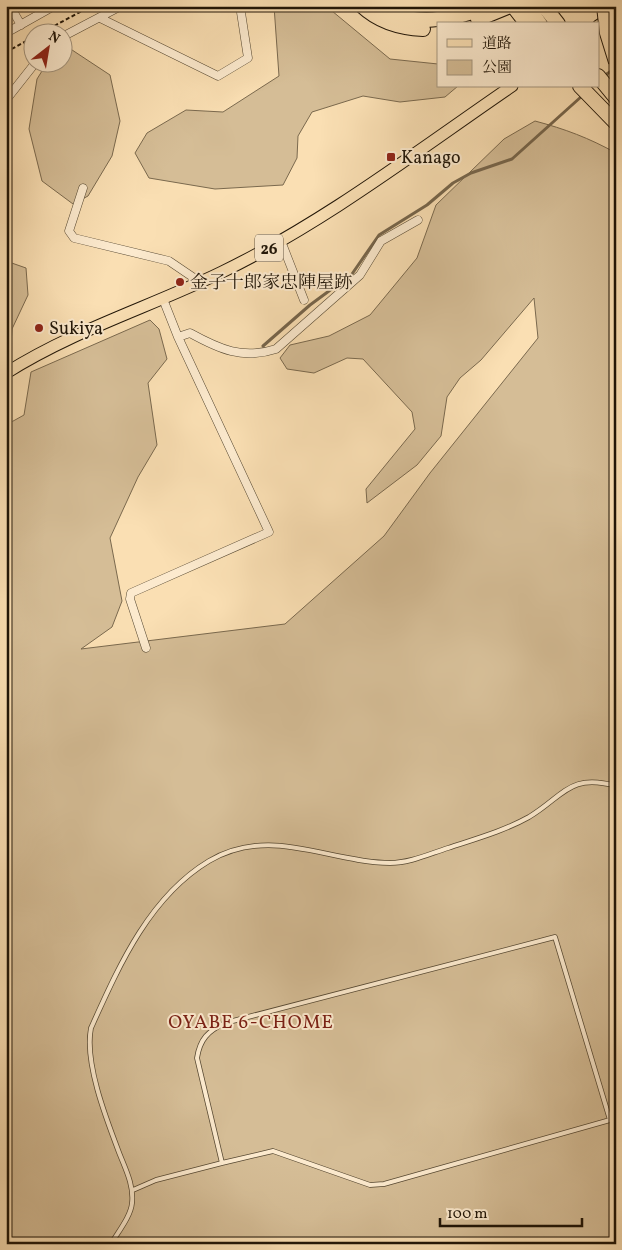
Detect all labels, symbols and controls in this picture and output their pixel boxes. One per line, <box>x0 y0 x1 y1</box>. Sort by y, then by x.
north arrow <box>22 22 72 72</box>
legend <box>437 22 600 88</box>
text: N <box>45 27 63 49</box>
text: 道路 <box>482 34 512 55</box>
text: 公園 <box>482 58 512 79</box>
place label: Kanago <box>401 146 461 171</box>
marker: Kanago <box>385 151 397 163</box>
road number: 26 <box>255 234 283 262</box>
place label: 金子十郎家忠陣屋跡 <box>190 271 352 296</box>
marker: 金子十郎家忠陣屋跡 <box>174 276 186 288</box>
place label: Sukiya <box>49 317 103 342</box>
marker: Sukiya <box>33 322 45 334</box>
district label: OYABE 6-CHOME <box>168 1010 334 1036</box>
scale bar <box>440 1195 582 1227</box>
text: 100 m <box>447 1204 487 1225</box>

